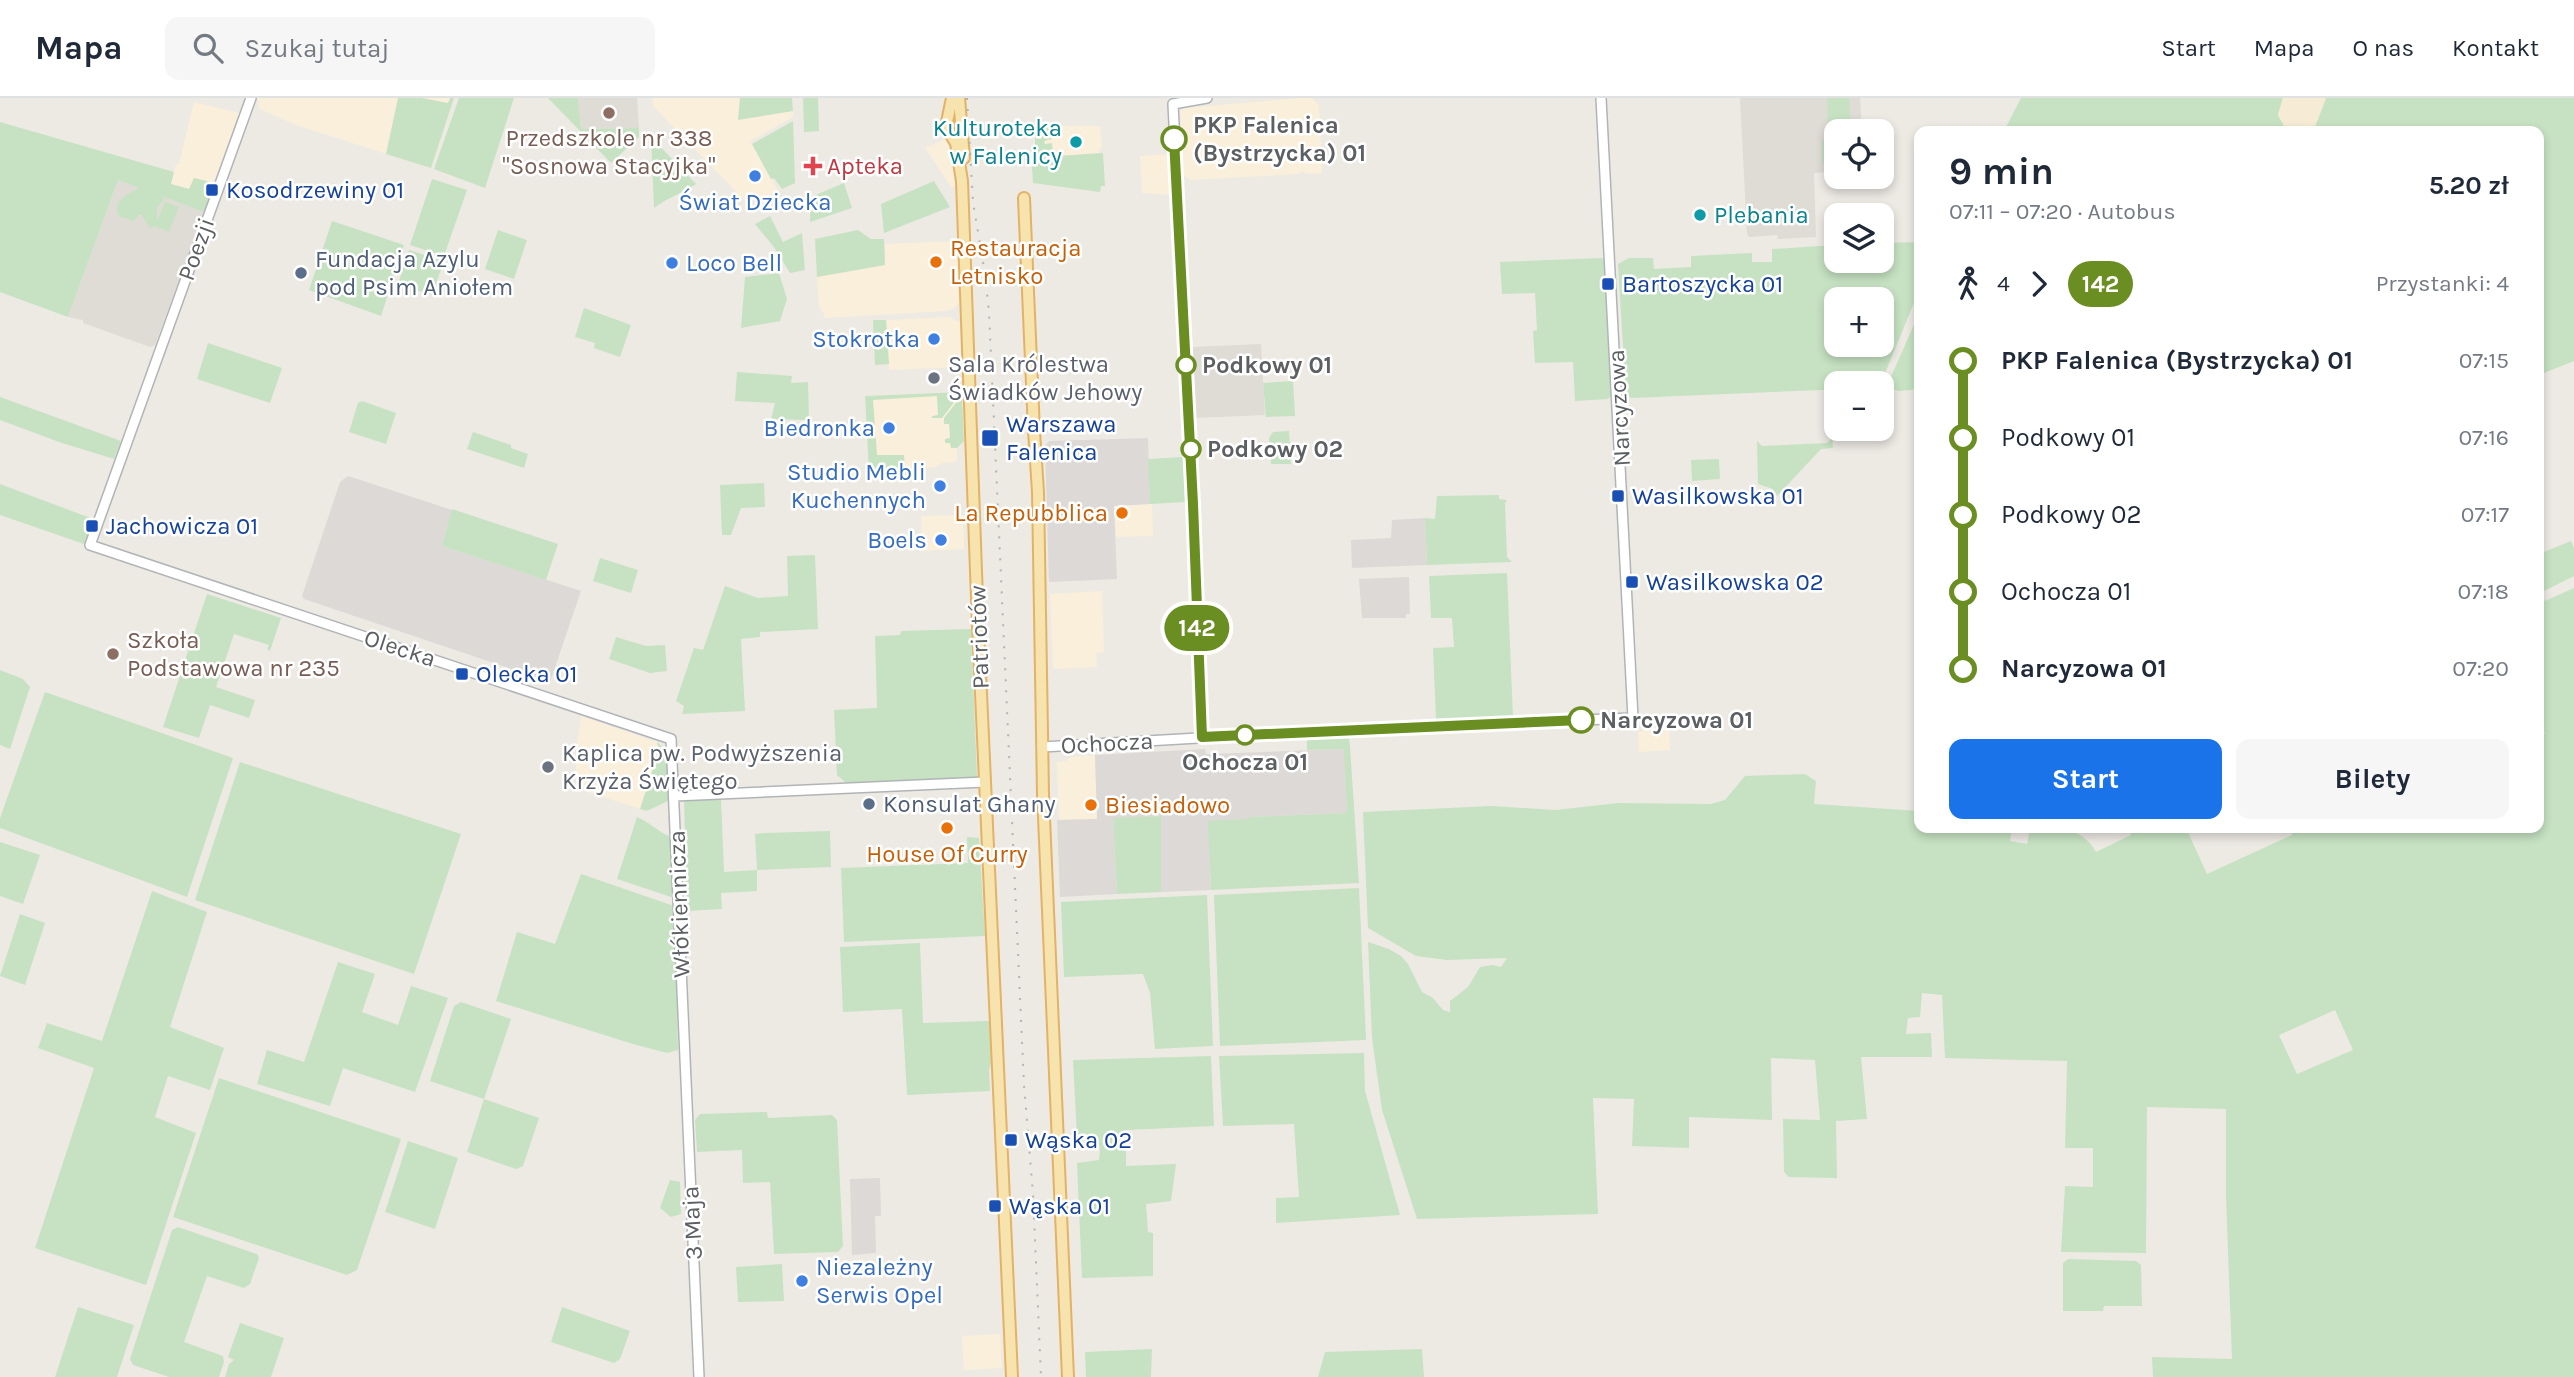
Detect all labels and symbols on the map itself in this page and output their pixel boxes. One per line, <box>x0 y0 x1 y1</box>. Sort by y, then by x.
marker: Przedszkole nr 338 "Sosnowa Stacyjka" <box>601 105 617 121</box>
place label: PKP Falenica (Bystrzycka) 01 <box>1193 111 1366 167</box>
place label: Kulturoteka w Falenicy <box>933 114 1062 170</box>
place label: Przedszkole nr 338 "Sosnowa Stacyjka" <box>502 124 716 180</box>
marker: PKP Falenica (Bystrzycka) 01 <box>1161 126 1187 152</box>
marker: Kulturoteka w Falenicy <box>1068 134 1084 150</box>
place label: Apteka <box>827 152 903 180</box>
marker: Apteka <box>805 158 821 174</box>
marker: Świat Dziecka <box>747 168 763 184</box>
place label: Kosodrzewiny 01 <box>226 176 404 204</box>
marker: Kosodrzewiny 01 <box>204 182 220 198</box>
place label: Świat Dziecka <box>679 188 831 216</box>
place label: Plebania <box>1714 201 1809 229</box>
marker: Plebania <box>1692 207 1708 223</box>
street label: Poezji <box>172 214 220 284</box>
place label: Restauracja Letnisko <box>950 234 1081 290</box>
place label: Fundacja Azylu pod Psim Aniołem <box>315 245 513 301</box>
place label: Loco Bell <box>686 249 782 277</box>
marker: Restauracja Letnisko <box>928 254 944 270</box>
marker: Loco Bell <box>664 255 680 271</box>
marker: Fundacja Azylu pod Psim Aniołem <box>293 265 309 281</box>
place label: Bartoszycka 01 <box>1622 270 1783 298</box>
marker: Bartoszycka 01 <box>1600 276 1616 292</box>
place label: Stokrotka <box>812 325 920 353</box>
marker: Stokrotka <box>926 331 942 347</box>
street label: Narcyzowa <box>1602 349 1636 467</box>
place label: Sala Królestwa Świadków Jehowy <box>948 350 1142 406</box>
place label: Podkowy 01 <box>1202 351 1332 379</box>
marker: Podkowy 01 <box>1176 355 1196 375</box>
marker: Sala Królestwa Świadków Jehowy <box>926 370 942 386</box>
place label: Warszawa Falenica <box>1006 410 1116 466</box>
place label: Biedronka <box>763 414 875 442</box>
marker: Biedronka <box>881 420 897 436</box>
marker: Warszawa Falenica <box>980 428 1000 448</box>
place label: Podkowy 02 <box>1207 435 1343 463</box>
marker: Podkowy 02 <box>1181 439 1201 459</box>
place label: Studio Mebli Kuchennych <box>787 458 926 514</box>
marker: Studio Mebli Kuchennych <box>932 478 948 494</box>
place label: Wasilkowska 01 <box>1632 482 1804 510</box>
marker: Wasilkowska 01 <box>1610 488 1626 504</box>
place label: La Repubblica <box>954 499 1108 527</box>
marker: La Repubblica <box>1114 505 1130 521</box>
place label: Jachowicza 01 <box>106 512 258 540</box>
marker: Jachowicza 01 <box>84 518 100 534</box>
place label: Boels <box>867 526 927 554</box>
marker: Boels <box>933 532 949 548</box>
place label: Wasilkowska 02 <box>1646 568 1824 596</box>
marker: Wasilkowska 02 <box>1624 574 1640 590</box>
street label: Patriotów <box>963 585 995 689</box>
line badge: 142 <box>1157 605 1237 651</box>
street label: Olecka <box>361 623 439 673</box>
place label: Szkoła Podstawowa nr 235 <box>127 626 340 682</box>
marker: Szkoła Podstawowa nr 235 <box>105 646 121 662</box>
place label: Olecka 01 <box>476 660 578 688</box>
marker: Olecka 01 <box>454 666 470 682</box>
place label: Narcyzowa 01 <box>1600 706 1753 734</box>
marker: Narcyzowa 01 <box>1568 707 1594 733</box>
marker: Ochocza 01 <box>1235 725 1255 745</box>
street label: Ochocza <box>1060 727 1154 759</box>
place label: Kaplica pw. Podwyższenia Krzyża Świętego <box>562 739 842 795</box>
place label: Ochocza 01 <box>1182 748 1308 776</box>
marker: Kaplica pw. Podwyższenia Krzyża Świętego <box>540 759 556 775</box>
place label: Konsulat Ghany <box>883 790 1056 818</box>
place label: Biesiadowo <box>1105 791 1230 819</box>
marker: Konsulat Ghany <box>861 796 877 812</box>
marker: Biesiadowo <box>1083 797 1099 813</box>
marker: House Of Curry <box>939 820 955 836</box>
street label: Włókiennicza <box>662 830 696 978</box>
place label: House Of Curry <box>866 840 1028 868</box>
place label: Wąska 02 <box>1025 1126 1132 1154</box>
marker: Wąska 02 <box>1003 1132 1019 1148</box>
street label: 3 Maja <box>676 1185 708 1261</box>
place label: Wąska 01 <box>1009 1192 1110 1220</box>
marker: Wąska 01 <box>987 1198 1003 1214</box>
place label: Niezależny Serwis Opel <box>816 1253 943 1309</box>
marker: Niezależny Serwis Opel <box>794 1273 810 1289</box>

